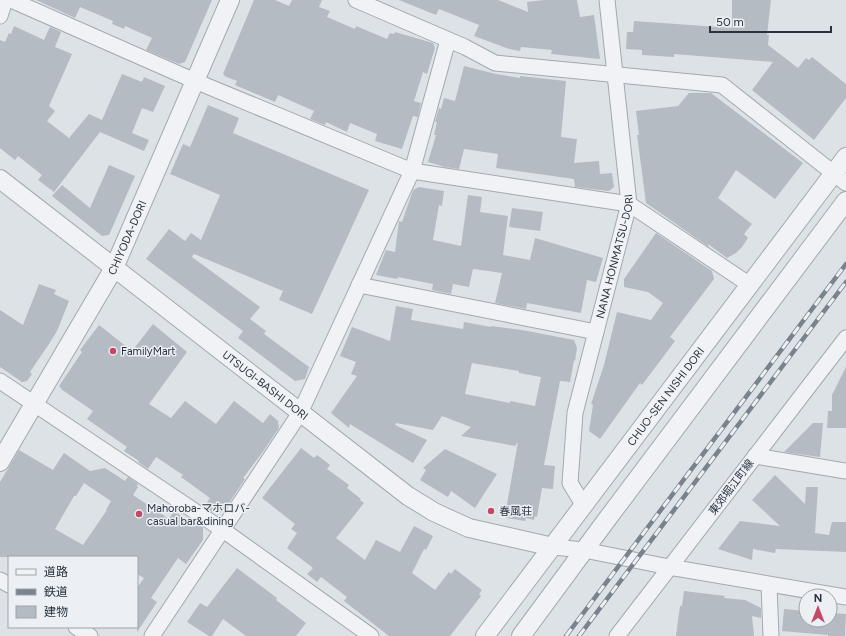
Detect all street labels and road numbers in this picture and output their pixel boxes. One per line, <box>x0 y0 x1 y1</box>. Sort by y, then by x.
street label: NANA HONMATSU-DORI <box>594 193 636 320</box>
street label: CHIYODA-DORI <box>105 199 149 278</box>
street label: CHUO-SEN NISHI DORI <box>625 345 707 448</box>
street label: UTSUGI-BASHI DORI <box>220 348 310 423</box>
street label: 東郊堀江町線 <box>706 457 756 518</box>

